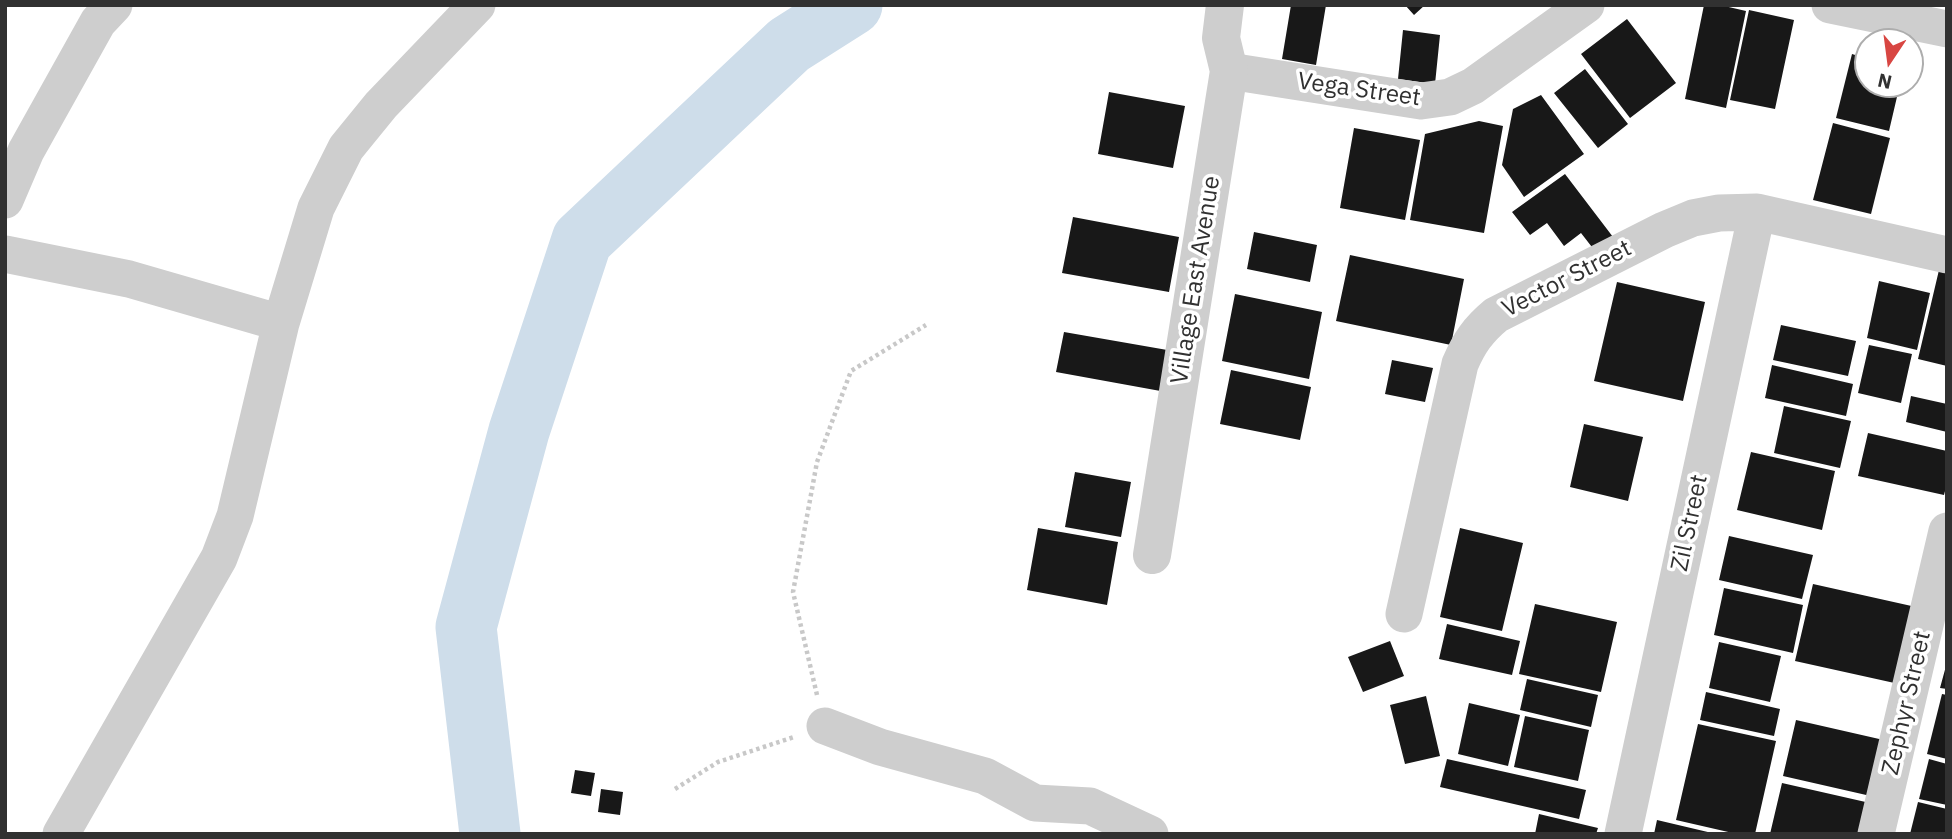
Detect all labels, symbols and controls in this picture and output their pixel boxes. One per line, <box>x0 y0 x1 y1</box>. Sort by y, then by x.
north arrow <box>1854 28 1924 98</box>
street label: Vega Street <box>1296 67 1422 113</box>
text: N <box>1875 68 1894 95</box>
street label: Village East Avenue <box>1165 174 1227 386</box>
street label: Vector Street <box>1498 234 1636 324</box>
street label: Zil Street <box>1666 472 1714 574</box>
street label: Zephyr Street <box>1876 628 1938 778</box>

